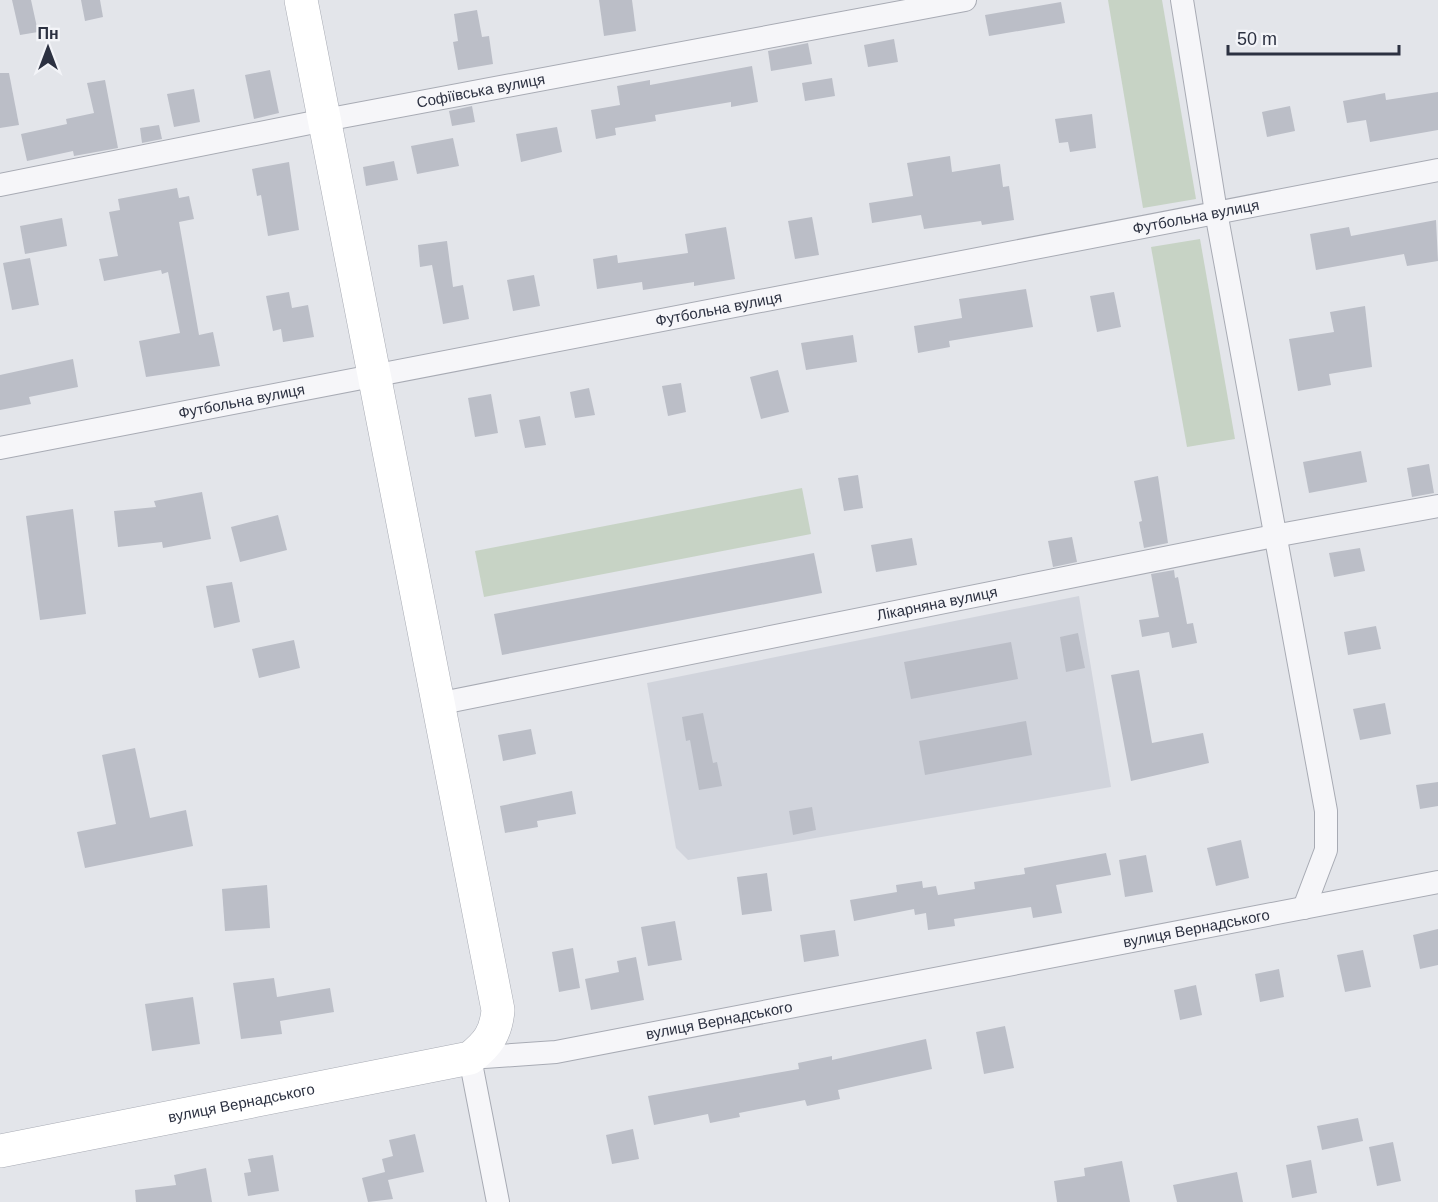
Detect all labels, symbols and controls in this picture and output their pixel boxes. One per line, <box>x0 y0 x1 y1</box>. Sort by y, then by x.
north arrow <box>18 18 78 78</box>
scale bar <box>1228 18 1399 56</box>
text: Пн <box>37 25 59 42</box>
text: 50 m <box>1237 29 1277 49</box>
street label: Софіївська вулиця <box>415 70 546 111</box>
street label: Футбольна вулиця <box>1131 196 1260 237</box>
street label: Футбольна вулиця <box>654 288 783 329</box>
street label: Футбольна вулиця <box>177 380 306 421</box>
street label: Лікарняна вулиця <box>875 583 999 624</box>
street label: вулиця Вернадського <box>1122 906 1271 951</box>
street label: вулиця Вернадського <box>644 998 794 1043</box>
street label: вулиця Вернадського <box>167 1080 316 1126</box>

